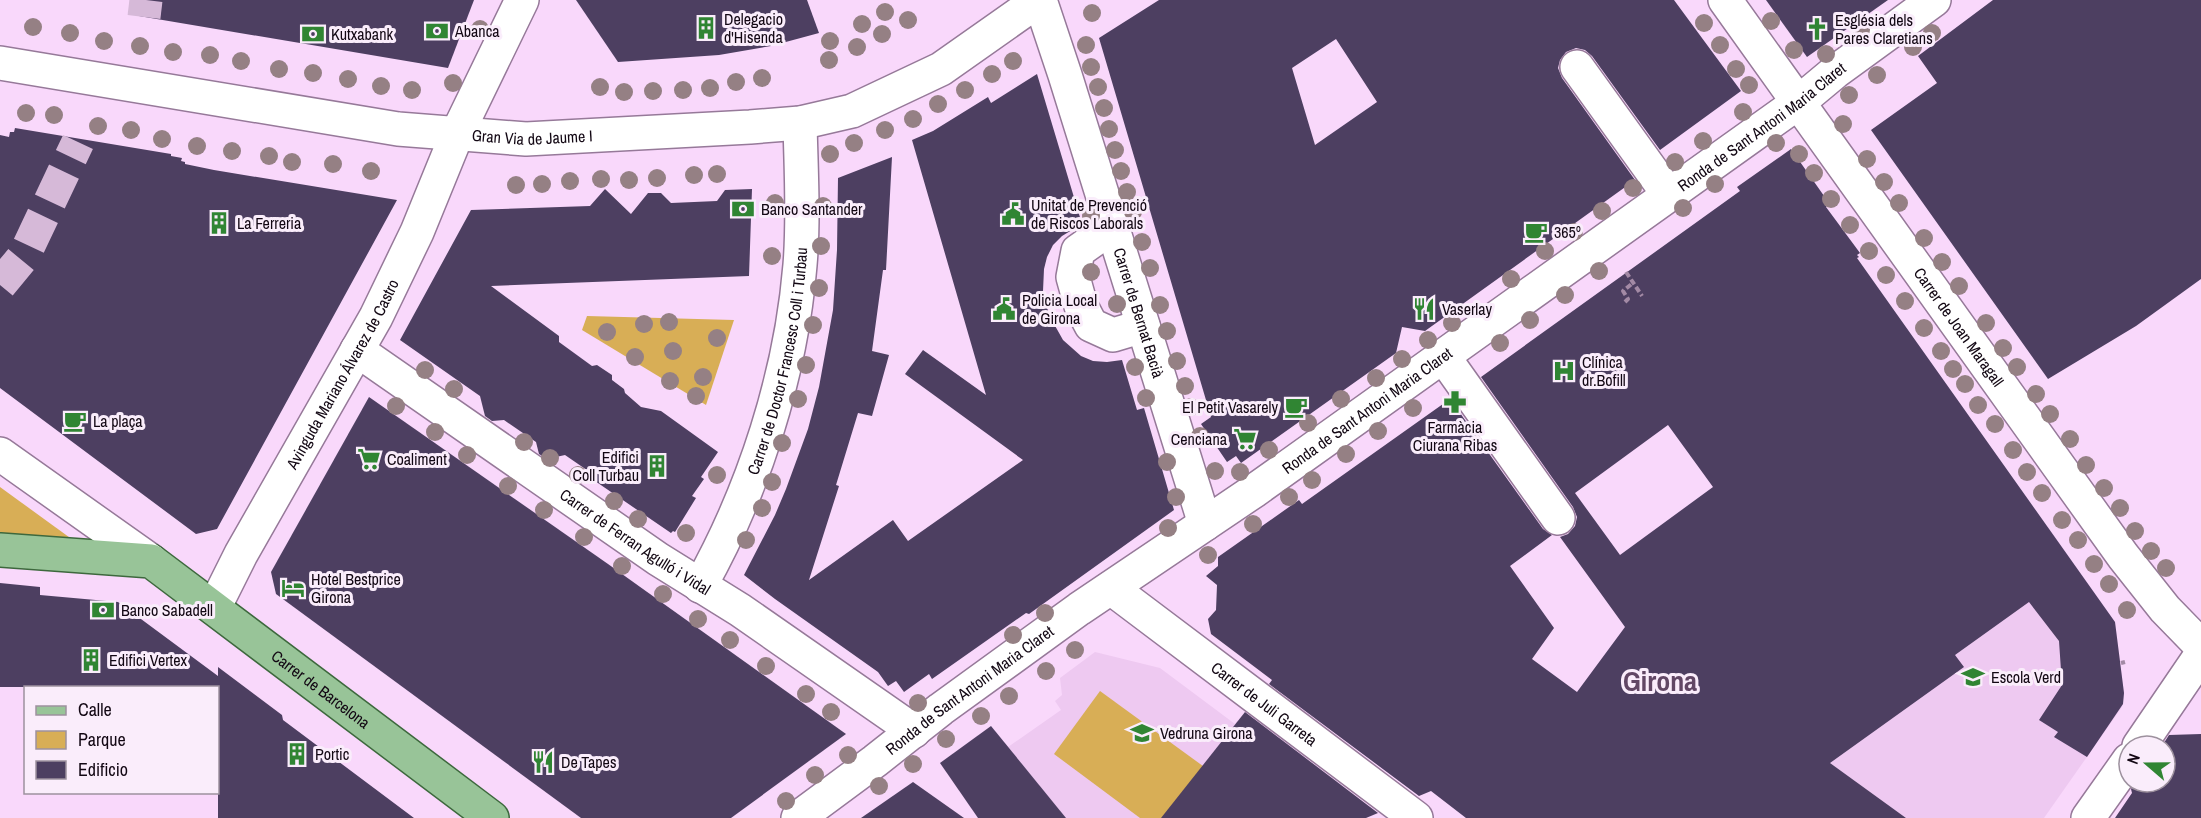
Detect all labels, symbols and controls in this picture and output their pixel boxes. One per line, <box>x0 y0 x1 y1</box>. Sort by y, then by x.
place label: Delegacio d'Hisenda <box>724 8 783 48</box>
place label: Església dels Pares Claretians <box>1835 9 1933 49</box>
building icon: Delegacio d'Hisenda <box>693 15 719 41</box>
church icon: Església dels Pares Claretians <box>1804 16 1830 42</box>
bank icon: Abanca <box>424 18 450 44</box>
place label: Abanca <box>454 20 500 42</box>
bank icon: Kutxabank <box>300 21 326 47</box>
place label: Kutxabank <box>331 23 393 45</box>
street label: Ronda de Sant Antoni Maria Claret <box>1673 57 1850 196</box>
street label: Gran Via de Jaume I <box>471 124 593 150</box>
place label: Unitat de Prevenció de Riscos Laborals <box>1031 194 1147 234</box>
bank icon: Banco Santander <box>730 196 756 222</box>
place label: Banco Santander <box>761 198 863 220</box>
public building icon: Unitat de Prevenció de Riscos Laborals <box>1000 201 1026 227</box>
building icon: La Ferreria <box>206 210 232 236</box>
place label: La Ferreria <box>237 212 302 234</box>
cafe icon: 365º <box>1523 219 1549 245</box>
place label: 365º <box>1554 221 1581 243</box>
street label: Carrer de Bernat Bacià <box>1109 245 1170 381</box>
street label: Carrer de Doctor Francesc Coll i Turbau <box>742 247 812 478</box>
street label: Carrer de Joan Maragall <box>1909 263 2009 391</box>
street label: Avinguda Mariano Álvarez de Castro <box>280 275 404 474</box>
place label: Policia Local de Girona <box>1022 289 1097 329</box>
public building icon: Policia Local de Girona <box>991 296 1017 322</box>
restaurant icon: Vaserlay <box>1411 296 1437 322</box>
place label: Vaserlay <box>1442 298 1493 320</box>
street label: Ronda de Sant Antoni Maria Claret <box>1277 342 1457 479</box>
place label: Clínica dr.Bofill <box>1582 351 1626 391</box>
hospital icon: Clínica dr.Bofill <box>1551 358 1577 384</box>
pharmacy icon: Farmàcia Ciurana Ribas <box>1442 389 1468 415</box>
cafe icon: El Petit Vasarely <box>1283 394 1309 420</box>
place label: El Petit Vasarely <box>1182 396 1278 418</box>
cafe icon: La plaça <box>62 408 88 434</box>
place label: La plaça <box>93 410 143 432</box>
place label: Farmàcia Ciurana Ribas <box>1413 416 1497 456</box>
supermarket icon: Cenciana <box>1232 426 1258 452</box>
place label: Cenciana <box>1171 428 1228 450</box>
supermarket icon: Coaliment <box>356 446 382 472</box>
place label: Edifici Coll Turbau <box>573 446 639 486</box>
place label: Coaliment <box>387 448 447 470</box>
building icon: Edifici Coll Turbau <box>644 453 670 479</box>
street label: Carrer de Ferran Agulló i Vidal <box>556 483 715 600</box>
place label: Hotel Bestprice Girona <box>311 568 401 608</box>
hotel icon: Hotel Bestprice Girona <box>280 575 306 601</box>
bank icon: Banco Sabadell <box>90 597 116 623</box>
place label: Banco Sabadell <box>121 599 213 621</box>
street label: Ronda de Sant Antoni Maria Claret <box>881 620 1058 760</box>
street label: Carrer de Barcelona <box>267 645 375 734</box>
building icon: Edifici Vertex <box>78 647 104 673</box>
place label: Edifici Vertex <box>109 649 187 671</box>
street label: Carrer de Juli Garreta <box>1207 656 1322 751</box>
district label: Girona <box>1623 662 1697 700</box>
school or university icon: Escola Verd <box>1960 664 1986 690</box>
place label: Escola Verd <box>1991 666 2061 688</box>
legend <box>24 686 219 794</box>
text: Calle <box>78 697 112 722</box>
school or university icon: Vedruna Girona <box>1129 720 1155 746</box>
place label: Vedruna Girona <box>1160 722 1253 744</box>
text: Parque <box>78 727 126 752</box>
north arrow <box>2117 734 2177 794</box>
building icon: Portic <box>284 741 310 767</box>
place label: Portic <box>315 743 350 765</box>
restaurant icon: De Tapes <box>530 749 556 775</box>
place label: De Tapes <box>561 751 616 773</box>
text: N <box>2121 751 2145 767</box>
text: Edificio <box>78 757 128 782</box>

